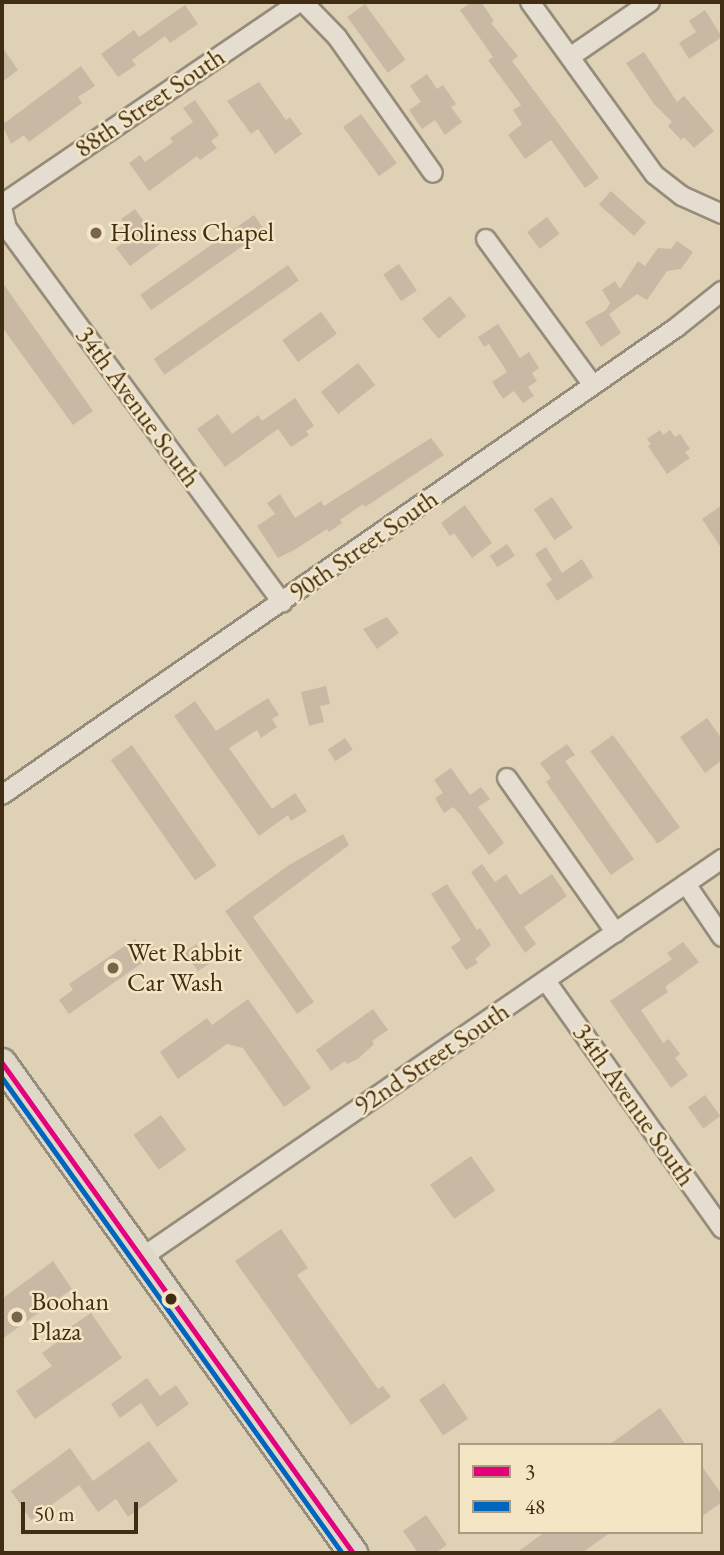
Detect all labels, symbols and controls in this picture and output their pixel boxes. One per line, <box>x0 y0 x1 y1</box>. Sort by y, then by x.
street label: 88th Street South <box>69 41 231 165</box>
place label: Holiness Chapel <box>110 217 274 249</box>
marker: Holiness Chapel <box>88 225 104 241</box>
street label: 34th Avenue South <box>69 320 207 494</box>
street label: 90th Street South <box>284 483 444 609</box>
place label: Wet Rabbit Car Wash <box>127 937 242 998</box>
marker: Wet Rabbit Car Wash <box>105 960 121 976</box>
street label: 92nd Street South <box>349 996 515 1122</box>
street label: 34th Avenue South <box>566 1018 702 1192</box>
place label: Boohan Plaza <box>31 1286 109 1348</box>
unlabelled marker <box>164 1292 178 1306</box>
marker: Boohan Plaza <box>9 1309 25 1325</box>
legend <box>458 1443 703 1534</box>
text: 3 <box>525 1458 535 1485</box>
scale bar <box>24 1488 142 1532</box>
text: 48 <box>525 1493 545 1520</box>
text: 50 m <box>34 1500 75 1527</box>

